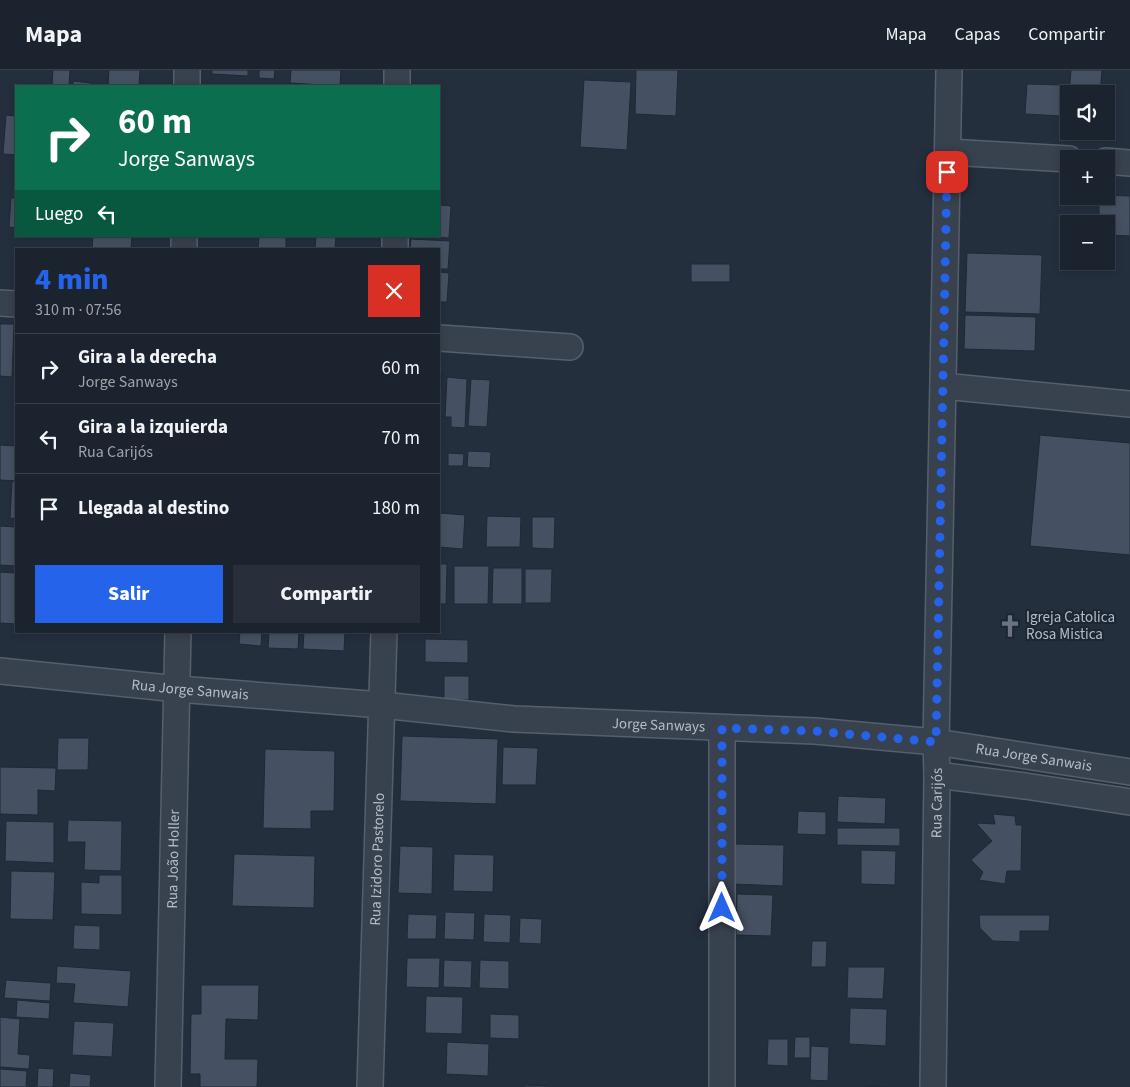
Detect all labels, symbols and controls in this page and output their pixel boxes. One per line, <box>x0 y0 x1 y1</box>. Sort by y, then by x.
text: Mapa <box>25 17 82 52</box>
text: Mapa <box>886 22 927 47</box>
text: Capas <box>955 22 1000 47</box>
text: Compartir <box>1028 22 1105 47</box>
map controls <box>1060 85 1115 270</box>
button: sound <box>1060 85 1115 140</box>
text: 60 m <box>118 97 192 147</box>
icon: right <box>35 105 100 170</box>
text: Jorge Sanways <box>118 143 255 175</box>
button: + <box>1060 150 1115 205</box>
pin <box>926 151 968 193</box>
icon: arrive <box>933 158 961 186</box>
icon: left <box>93 200 121 228</box>
text: Luego <box>35 201 83 228</box>
button: − <box>1060 215 1115 270</box>
text: 4 min <box>35 258 109 301</box>
button: close <box>368 265 420 317</box>
text: 310 m · 07:56 <box>35 299 122 321</box>
text: Gira a la derecha <box>78 344 217 371</box>
icon: right <box>35 355 63 383</box>
text: 60 m <box>382 355 420 382</box>
text: Jorge Sanways <box>78 371 178 393</box>
text: Gira a la izquierda <box>78 414 228 441</box>
icon: left <box>35 425 63 453</box>
text: 70 m <box>382 425 420 452</box>
text: Rua Carijós <box>78 441 153 463</box>
icon: arrive <box>35 495 63 523</box>
text: Llegada al destino <box>78 495 229 522</box>
text: 180 m <box>372 495 420 522</box>
button: Salir <box>35 565 223 623</box>
button: Compartir <box>233 565 420 623</box>
place label: Igreja Catolica Rosa Mistica <box>1026 607 1115 645</box>
church icon: Igreja Catolica Rosa Mistica <box>997 613 1023 639</box>
street label: Rua Jorge Sanwais <box>130 674 249 706</box>
street label: Jorge Sanways <box>611 713 706 738</box>
street label: Rua Jorge Sanwais <box>974 738 1093 777</box>
street label: Rua Carijós <box>926 767 948 838</box>
street label: Rua Izidoro Pastorelo <box>365 792 390 926</box>
street label: Rua João Holler <box>162 808 185 909</box>
position arrow <box>695 881 747 933</box>

